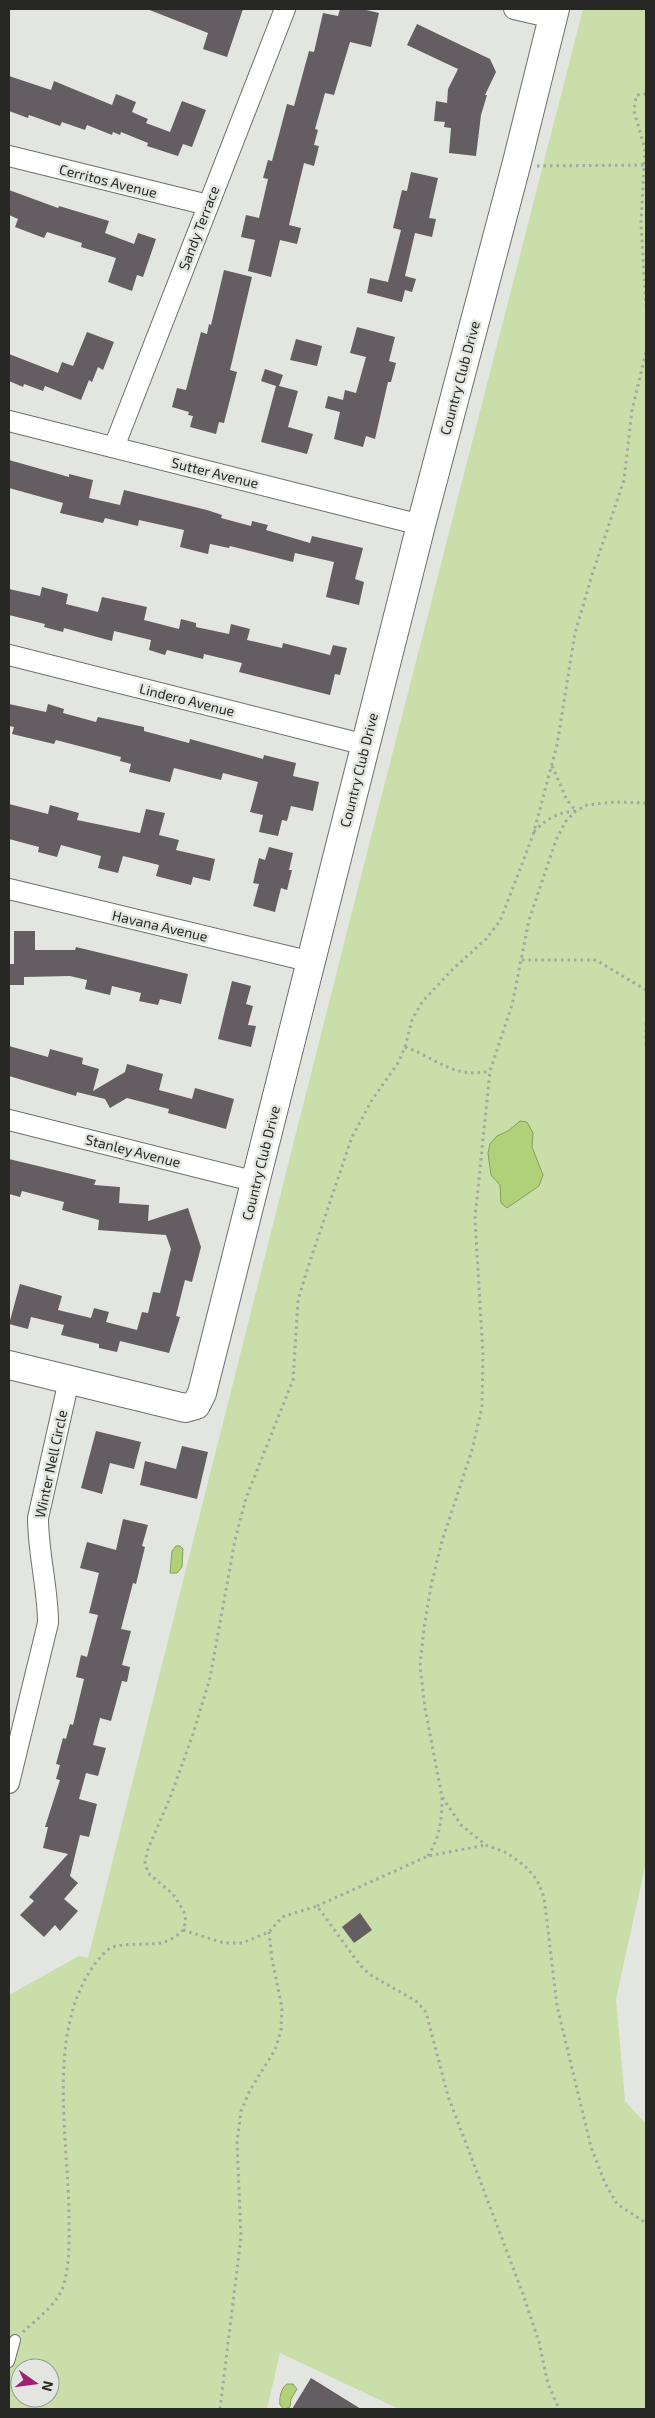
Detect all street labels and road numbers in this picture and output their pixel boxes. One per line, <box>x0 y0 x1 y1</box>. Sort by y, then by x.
street label: Cerritos Avenue <box>57 160 159 201</box>
street label: Sandy Terrace <box>175 183 222 272</box>
street label: Country Club Drive <box>436 319 483 437</box>
street label: Sutter Avenue <box>170 453 260 492</box>
street label: Lindero Avenue <box>138 679 236 720</box>
street label: Country Club Drive <box>336 711 381 829</box>
street label: Havana Avenue <box>111 906 210 945</box>
street label: Country Club Drive <box>238 1104 283 1222</box>
street label: Stanley Avenue <box>84 1130 182 1171</box>
street label: Winter Nell Circle <box>31 1408 70 1519</box>

